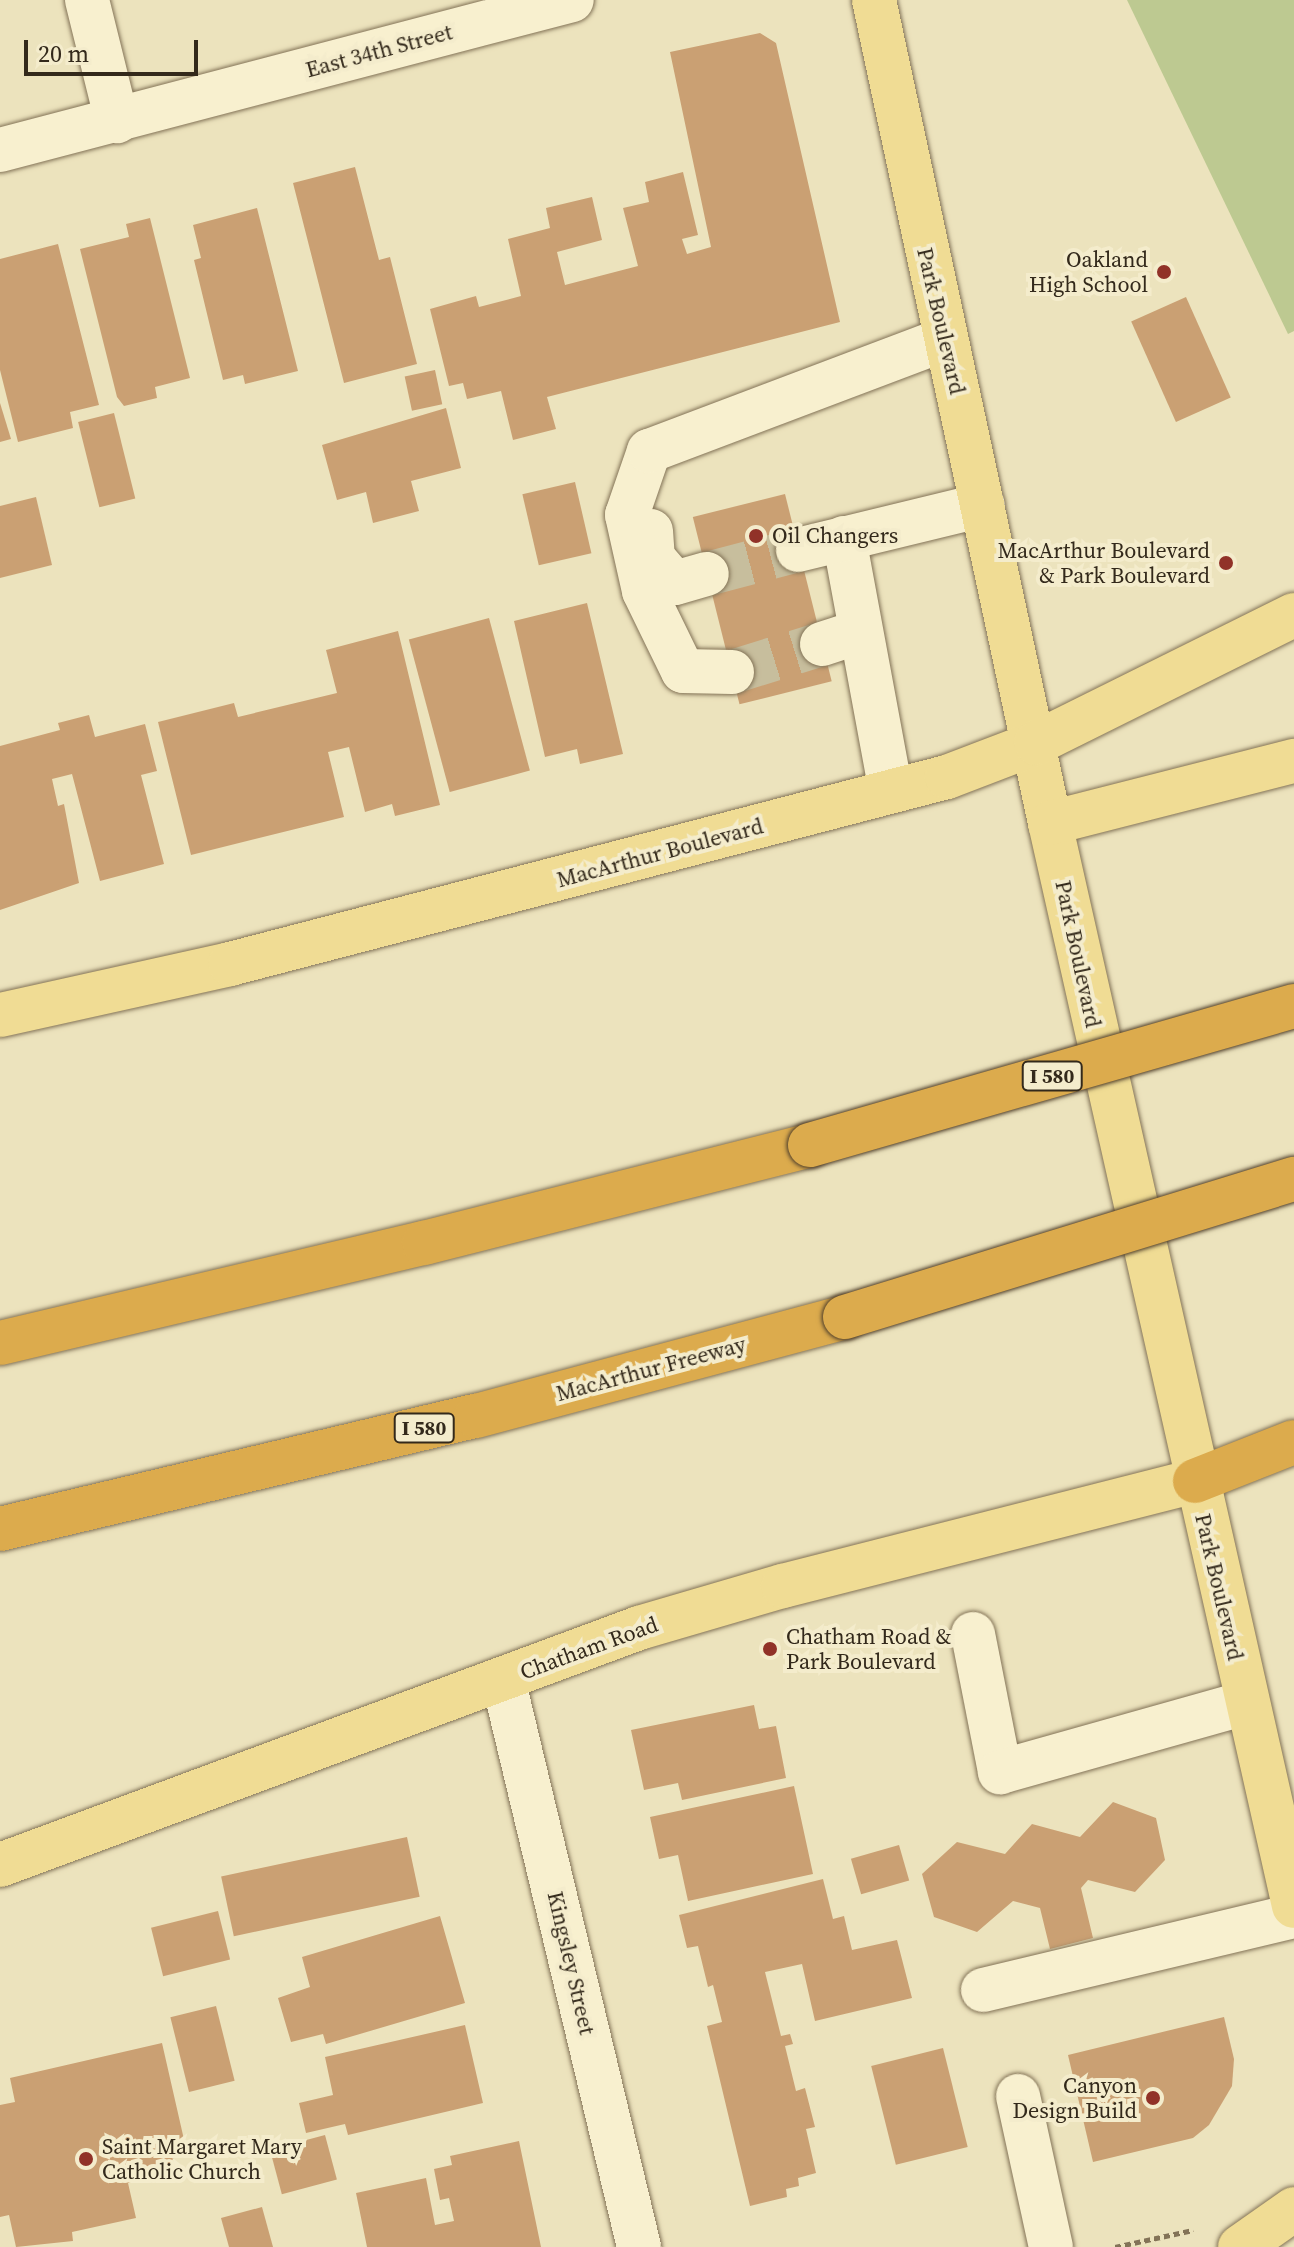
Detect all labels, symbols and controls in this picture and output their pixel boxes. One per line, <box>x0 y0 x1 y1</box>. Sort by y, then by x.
street label: East 34th Street <box>303 19 455 83</box>
scale bar <box>28 24 202 74</box>
text: 20 m <box>38 37 89 70</box>
street label: Park Boulevard <box>911 245 971 397</box>
place label: Oakland High School <box>1029 246 1148 298</box>
marker: Oakland High School <box>1155 263 1173 281</box>
place label: Oil Changers <box>772 523 898 549</box>
marker: Oil Changers <box>747 527 765 545</box>
place label: MacArthur Boulevard & Park Boulevard <box>998 537 1210 588</box>
marker: MacArthur Boulevard & Park Boulevard <box>1217 554 1235 572</box>
street label: MacArthur Boulevard <box>554 813 766 893</box>
street label: Park Boulevard <box>1050 878 1106 1030</box>
road number: I 580 <box>1020 1060 1084 1092</box>
street label: MacArthur Freeway <box>553 1331 749 1407</box>
road number: I 580 <box>392 1412 456 1444</box>
street label: Park Boulevard <box>1189 1511 1249 1663</box>
street label: Chatham Road <box>517 1611 661 1685</box>
place label: Chatham Road & Park Boulevard <box>786 1623 952 1674</box>
marker: Chatham Road & Park Boulevard <box>761 1640 779 1658</box>
street label: Kingsley Street <box>542 1889 600 2037</box>
place label: Canyon Design Build <box>1012 2072 1137 2124</box>
marker: Canyon Design Build <box>1144 2089 1162 2107</box>
place label: Saint Margaret Mary Catholic Church <box>102 2133 302 2184</box>
marker: Saint Margaret Mary Catholic Church <box>77 2150 95 2168</box>

